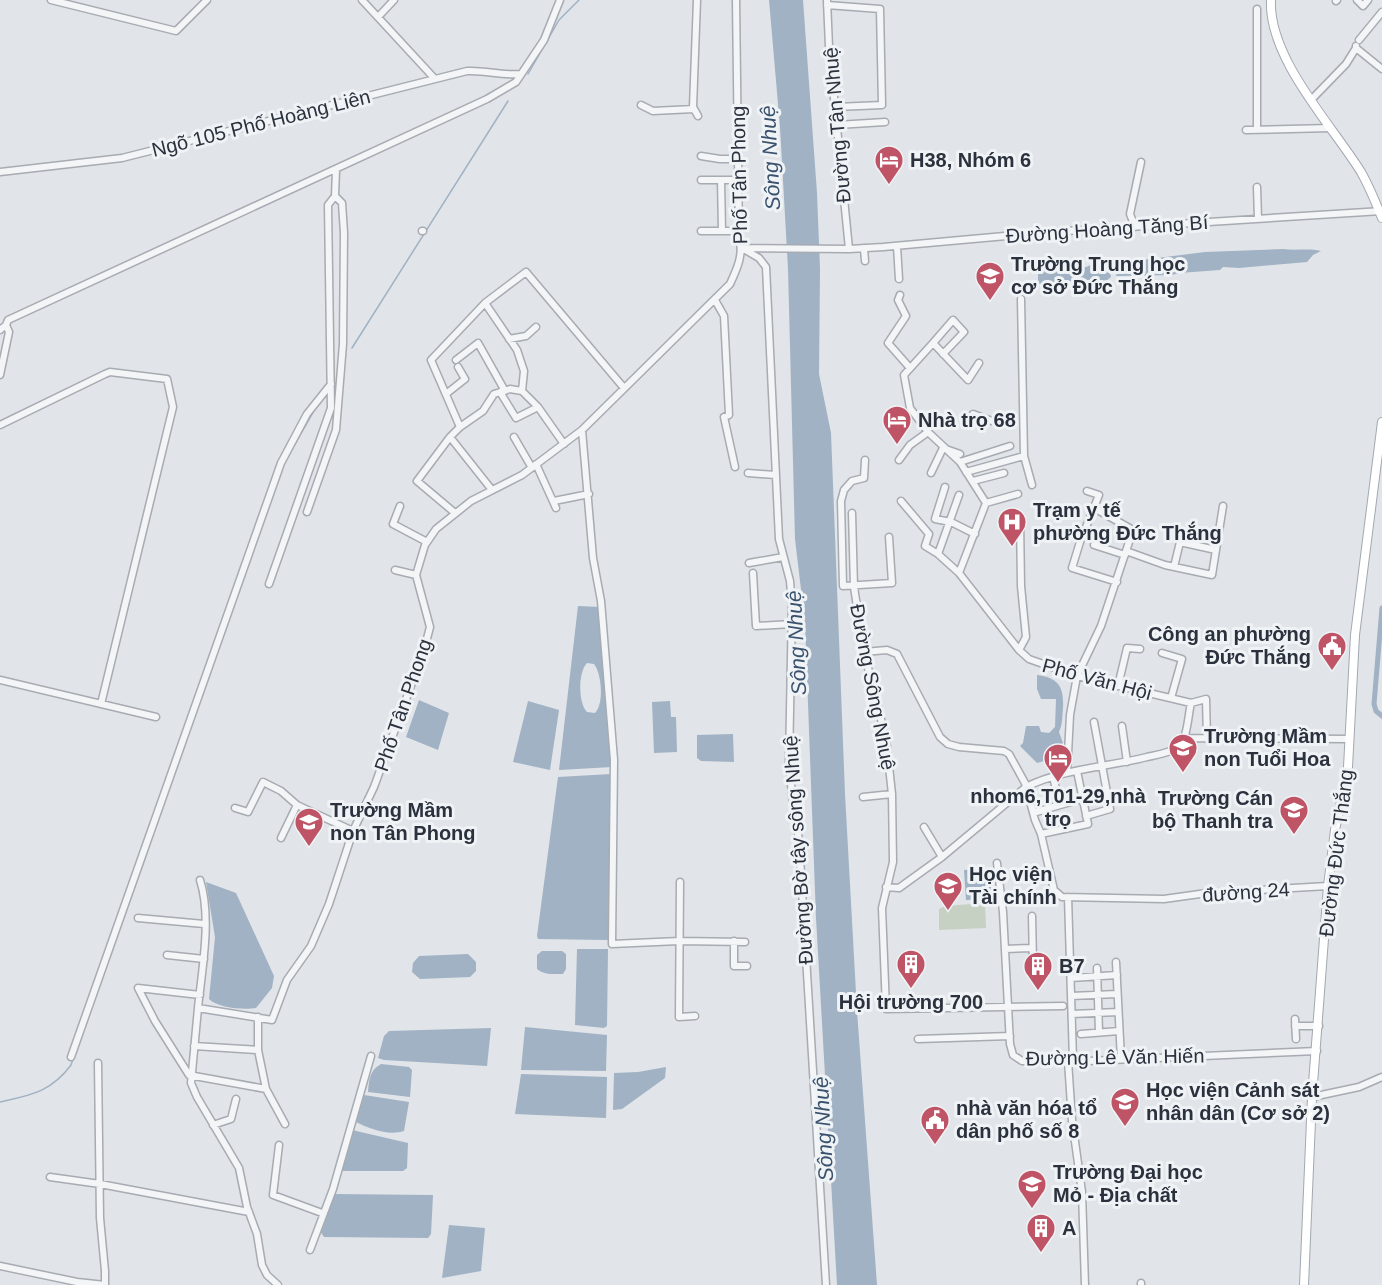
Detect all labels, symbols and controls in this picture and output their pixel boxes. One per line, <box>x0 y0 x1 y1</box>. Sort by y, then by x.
street label: Đường Tân Nhuệ <box>819 46 855 204</box>
street label: Ngõ 105 Phố Hoàng Liên <box>149 85 373 161</box>
street label: Phố Tân Phong <box>727 105 751 245</box>
water label: Sông Nhuệ <box>756 105 784 211</box>
hotel icon: H38, Nhóm 6 <box>873 144 905 186</box>
place label: H38, Nhóm 6 <box>910 149 1031 171</box>
street label: Đường Hoàng Tăng Bí <box>1005 211 1209 247</box>
place label: Trường Trung học cơ sở Đức Thắng <box>1011 253 1185 298</box>
school or university icon: Trường Trung học cơ sở Đức Thắng <box>974 260 1006 302</box>
hotel icon: Nhà trọ 68 <box>881 404 913 446</box>
place label: Nhà trọ 68 <box>918 409 1016 431</box>
place label: Trạm y tế phường Đức Thắng <box>1033 499 1222 544</box>
hospital icon: Trạm y tế phường Đức Thắng <box>996 506 1028 548</box>
water label: Sông Nhuệ <box>782 590 810 696</box>
street label: Đường Sông Nhuệ <box>846 602 900 772</box>
place label: Công an phường Đức Thắng <box>1148 623 1311 668</box>
public building icon: Công an phường Đức Thắng <box>1316 630 1348 672</box>
street label: Phố Tân Phong <box>370 636 436 774</box>
street label: Phố Văn Hội <box>1040 654 1154 704</box>
place label: Trường Mầm non Tuổi Hoa <box>1204 725 1331 770</box>
school or university icon: Trường Mầm non Tuổi Hoa <box>1167 732 1199 774</box>
street label: Đường Bờ tây sông Nhuệ <box>779 735 817 965</box>
hotel icon: nhom6,T01-29,nhà trọ <box>1042 742 1074 784</box>
street label: Đường Đức Thắng <box>1315 768 1357 938</box>
place label: nhom6,T01-29,nhà trọ <box>970 785 1147 830</box>
place label: Trường Cán bộ Thanh tra <box>1152 787 1274 832</box>
school or university icon: Trường Cán bộ Thanh tra <box>1278 794 1310 836</box>
place label: Trường Mầm non Tân Phong <box>330 799 476 844</box>
school or university icon: Trường Mầm non Tân Phong <box>293 806 325 848</box>
place label: Học viện Tài chính <box>969 863 1057 908</box>
school or university icon: Học viện Tài chính <box>932 870 964 912</box>
street label: đường 24 <box>1201 878 1291 906</box>
building icon: Hội trường 700 <box>895 948 927 990</box>
building icon: B7 <box>1022 950 1054 992</box>
place label: B7 <box>1059 955 1085 977</box>
place label: Hội trường 700 <box>839 991 983 1013</box>
street label: Đường Lê Văn Hiến <box>1025 1044 1205 1070</box>
water label: Sông Nhuệ <box>809 1076 837 1182</box>
place label: Học viện Cảnh sát nhân dân (Cơ sở 2) <box>1146 1079 1330 1124</box>
school or university icon: Học viện Cảnh sát nhân dân (Cơ sở 2) <box>1109 1086 1141 1128</box>
place label: nhà văn hóa tổ dân phố số 8 <box>956 1097 1097 1142</box>
public building icon: nhà văn hóa tổ dân phố số 8 <box>919 1104 951 1146</box>
place label: Trường Đại học Mỏ - Địa chất <box>1053 1161 1203 1206</box>
school or university icon: Trường Đại học Mỏ - Địa chất <box>1016 1168 1048 1210</box>
building icon: A <box>1025 1212 1057 1254</box>
place label: A <box>1062 1217 1076 1239</box>

